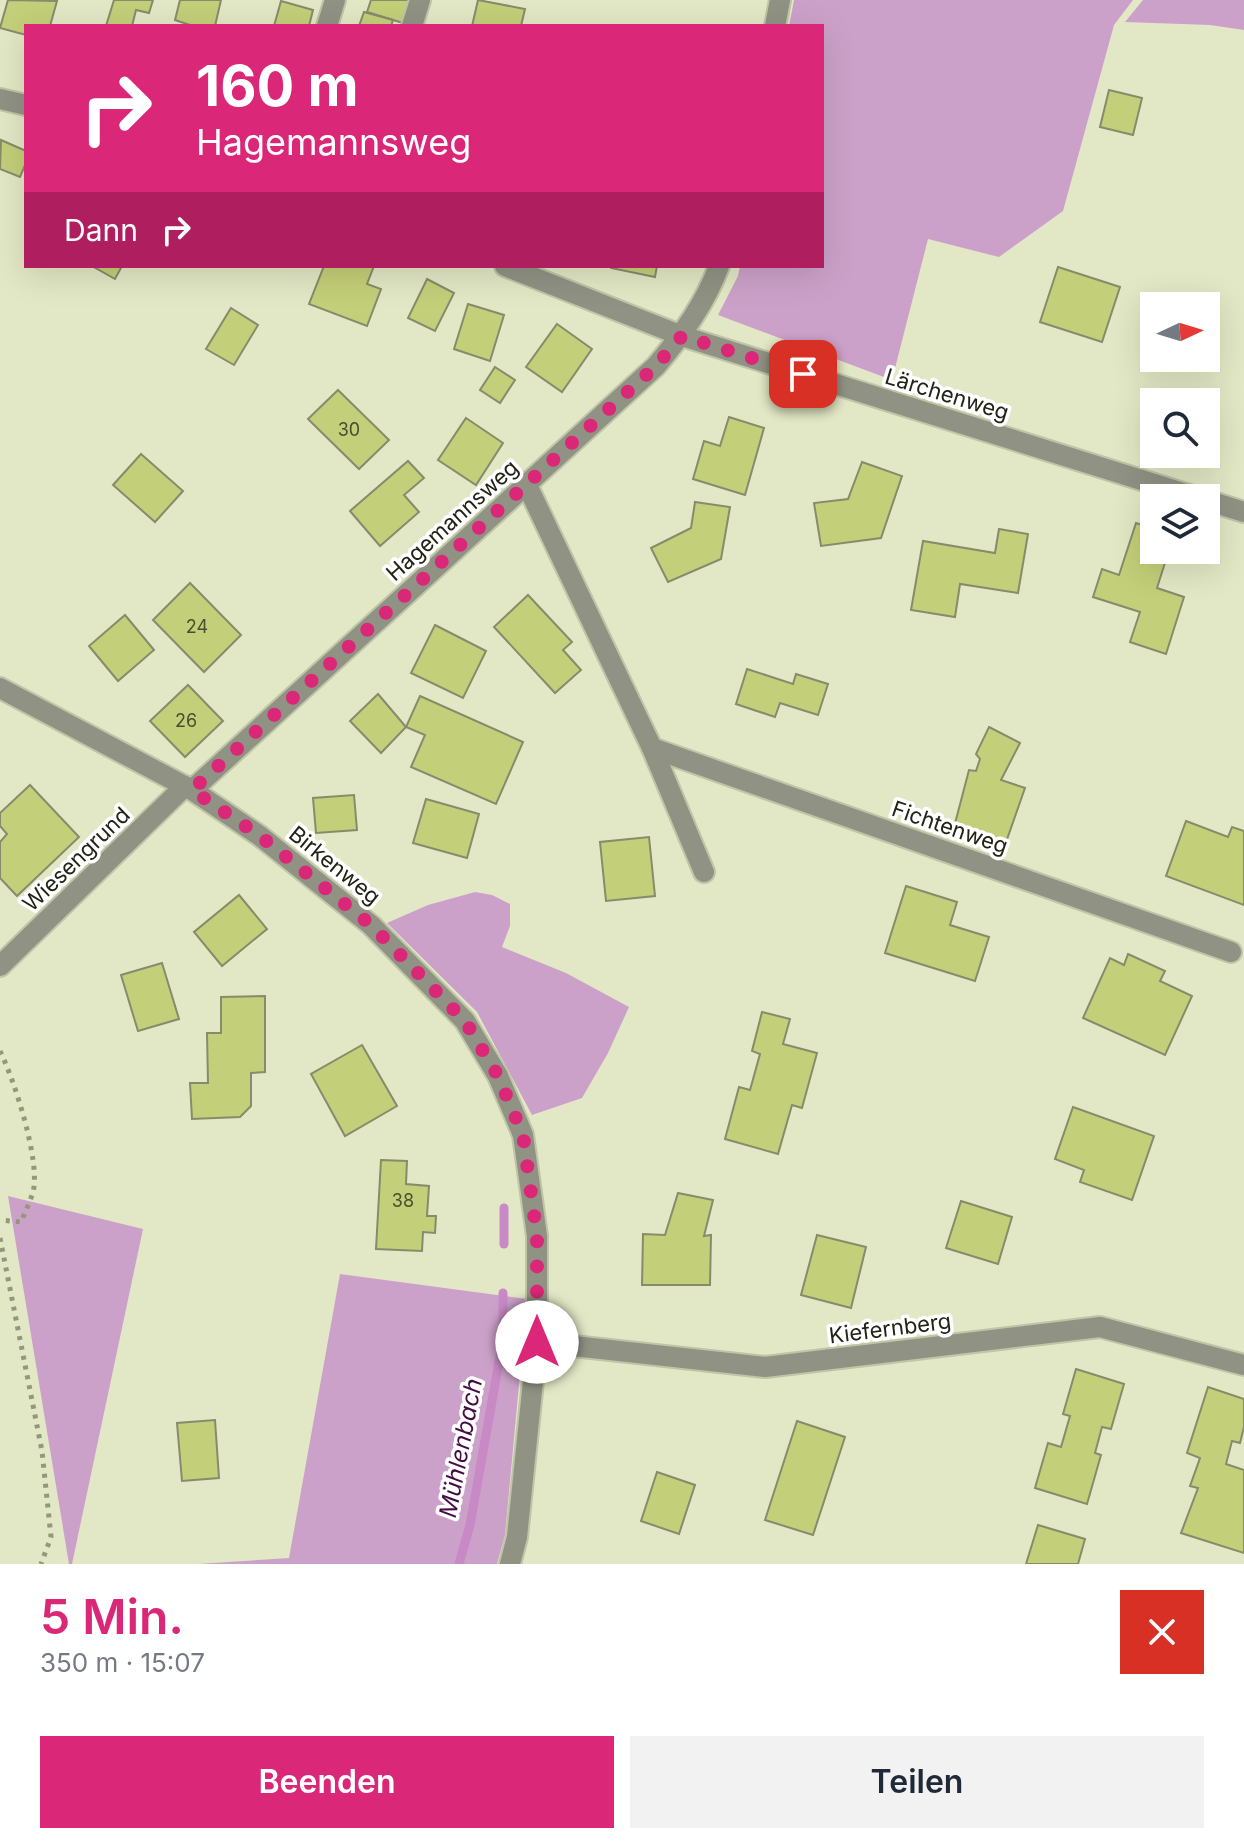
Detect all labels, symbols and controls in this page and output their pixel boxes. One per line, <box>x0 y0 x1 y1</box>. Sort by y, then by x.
text: 160 m <box>196 52 359 120</box>
icon: right <box>64 56 168 160</box>
text: Hagemannsweg <box>196 120 471 164</box>
icon: right <box>154 208 198 252</box>
text: Dann <box>64 212 138 248</box>
north arrow <box>1140 292 1220 372</box>
map controls <box>1140 292 1220 564</box>
pin <box>769 340 837 408</box>
icon: arrive <box>781 352 825 396</box>
street label: Lärchenweg <box>882 363 1012 425</box>
button: search <box>1140 388 1220 468</box>
house number: 30 <box>338 419 360 440</box>
street label: Hagemannsweg <box>381 454 523 586</box>
button: layers <box>1140 484 1220 564</box>
house number: 24 <box>186 616 208 637</box>
house number: 26 <box>175 710 197 731</box>
street label: Fichtenweg <box>889 795 1011 859</box>
street label: Wiesengrund <box>17 802 135 916</box>
street label: Birkenweg <box>284 820 386 910</box>
house number: 38 <box>392 1190 414 1211</box>
position arrow <box>495 1300 579 1384</box>
street label: Kiefernberg <box>827 1308 953 1348</box>
water label: Mühlenbach <box>433 1376 488 1520</box>
text: 5 Min. <box>40 1587 184 1646</box>
button: close <box>1120 1590 1204 1674</box>
text: 350 m · 15:07 <box>40 1647 205 1678</box>
button: Beenden <box>40 1736 614 1828</box>
button: Teilen <box>630 1736 1204 1828</box>

